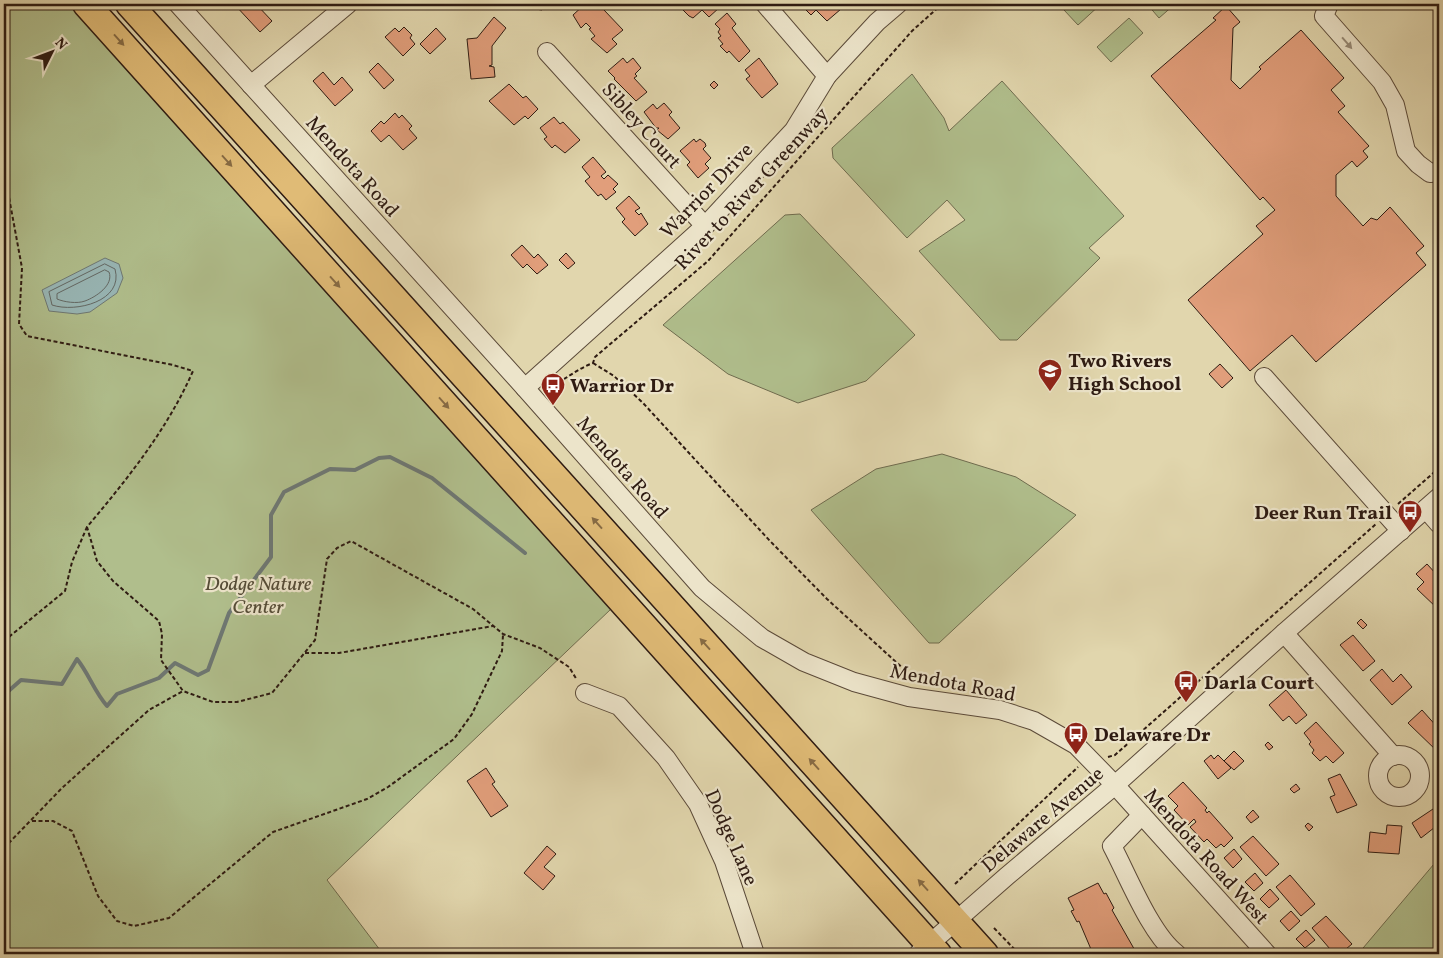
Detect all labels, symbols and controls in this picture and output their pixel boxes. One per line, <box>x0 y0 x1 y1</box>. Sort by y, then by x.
north arrow <box>28 28 78 78</box>
text: N <box>50 34 71 54</box>
one-way arrow <box>113 34 124 47</box>
one-way arrow <box>1342 36 1353 49</box>
street label: Sibley Court <box>594 77 687 176</box>
street label: River to River Greenway <box>669 101 836 277</box>
street label: Mendota Road <box>298 111 405 224</box>
street label: Warrior Drive <box>655 137 760 245</box>
one-way arrow <box>221 155 233 167</box>
one-way arrow <box>330 276 341 289</box>
place label: Two Rivers High School <box>1068 348 1181 399</box>
school or university icon: Two Rivers High School <box>1037 358 1063 392</box>
bus stop icon: Warrior Dr <box>540 372 566 406</box>
place label: Warrior Dr <box>570 373 675 401</box>
one-way arrow <box>438 397 450 409</box>
street label: Mendota Road <box>569 411 674 526</box>
bus stop icon: Deer Run Trail <box>1397 499 1423 533</box>
place label: Deer Run Trail <box>1254 500 1392 528</box>
one-way arrow <box>591 517 603 529</box>
park label: Dodge Nature Center <box>205 571 312 622</box>
one-way arrow <box>700 637 711 650</box>
street label: Mendota Road <box>887 658 1018 710</box>
bus stop icon: Darla Court <box>1173 669 1199 703</box>
place label: Darla Court <box>1204 670 1315 698</box>
bus stop icon: Delaware Dr <box>1063 721 1089 755</box>
place label: Delaware Dr <box>1094 722 1211 750</box>
one-way arrow <box>808 759 820 771</box>
street label: Delaware Avenue <box>976 761 1111 880</box>
street label: Mendota Road West <box>1137 783 1274 932</box>
street label: Dodge Lane <box>696 785 764 890</box>
one-way arrow <box>917 879 929 891</box>

